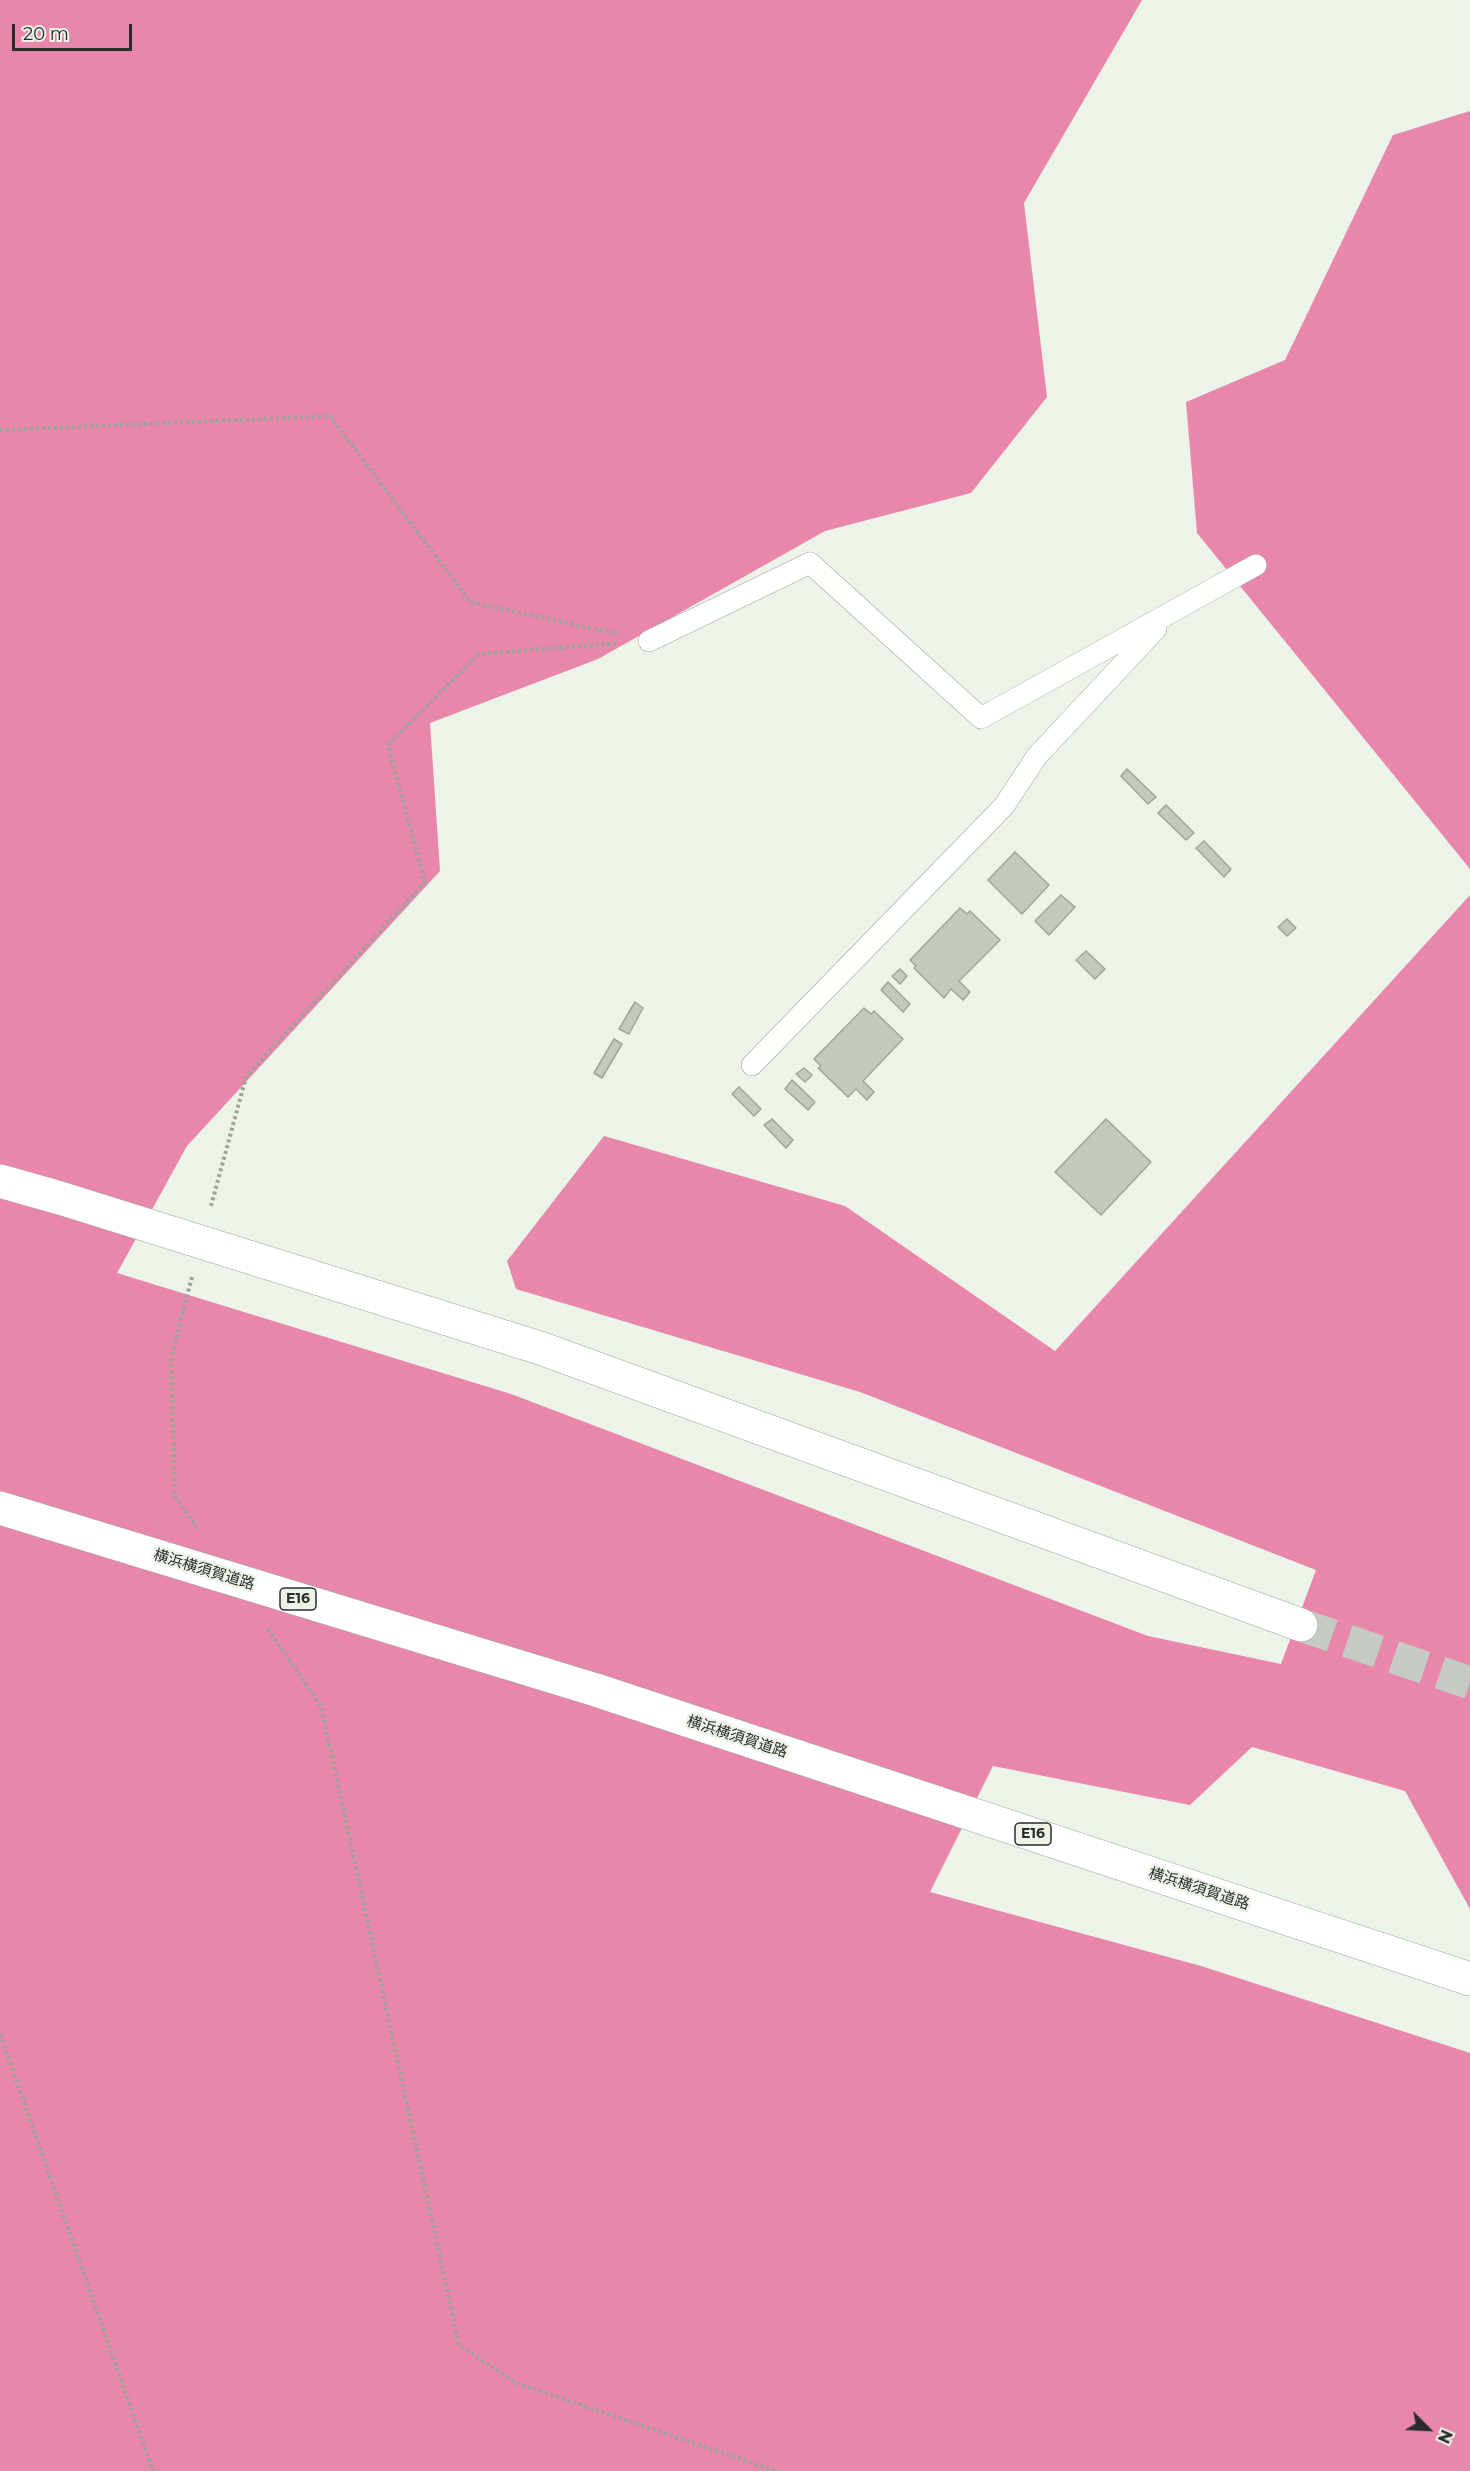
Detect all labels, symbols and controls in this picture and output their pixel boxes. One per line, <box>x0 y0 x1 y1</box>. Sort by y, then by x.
scale bar <box>15 12 135 50</box>
text: 20 m <box>23 23 69 45</box>
street label: 横浜横須賀道路 <box>151 1546 257 1594</box>
road number: E16 <box>280 1588 316 1610</box>
street label: 横浜横須賀道路 <box>684 1712 790 1762</box>
road number: E16 <box>1015 1823 1051 1845</box>
street label: 横浜横須賀道路 <box>1146 1864 1252 1914</box>
north arrow <box>1398 2399 1458 2459</box>
text: N <box>1434 2427 1456 2446</box>

